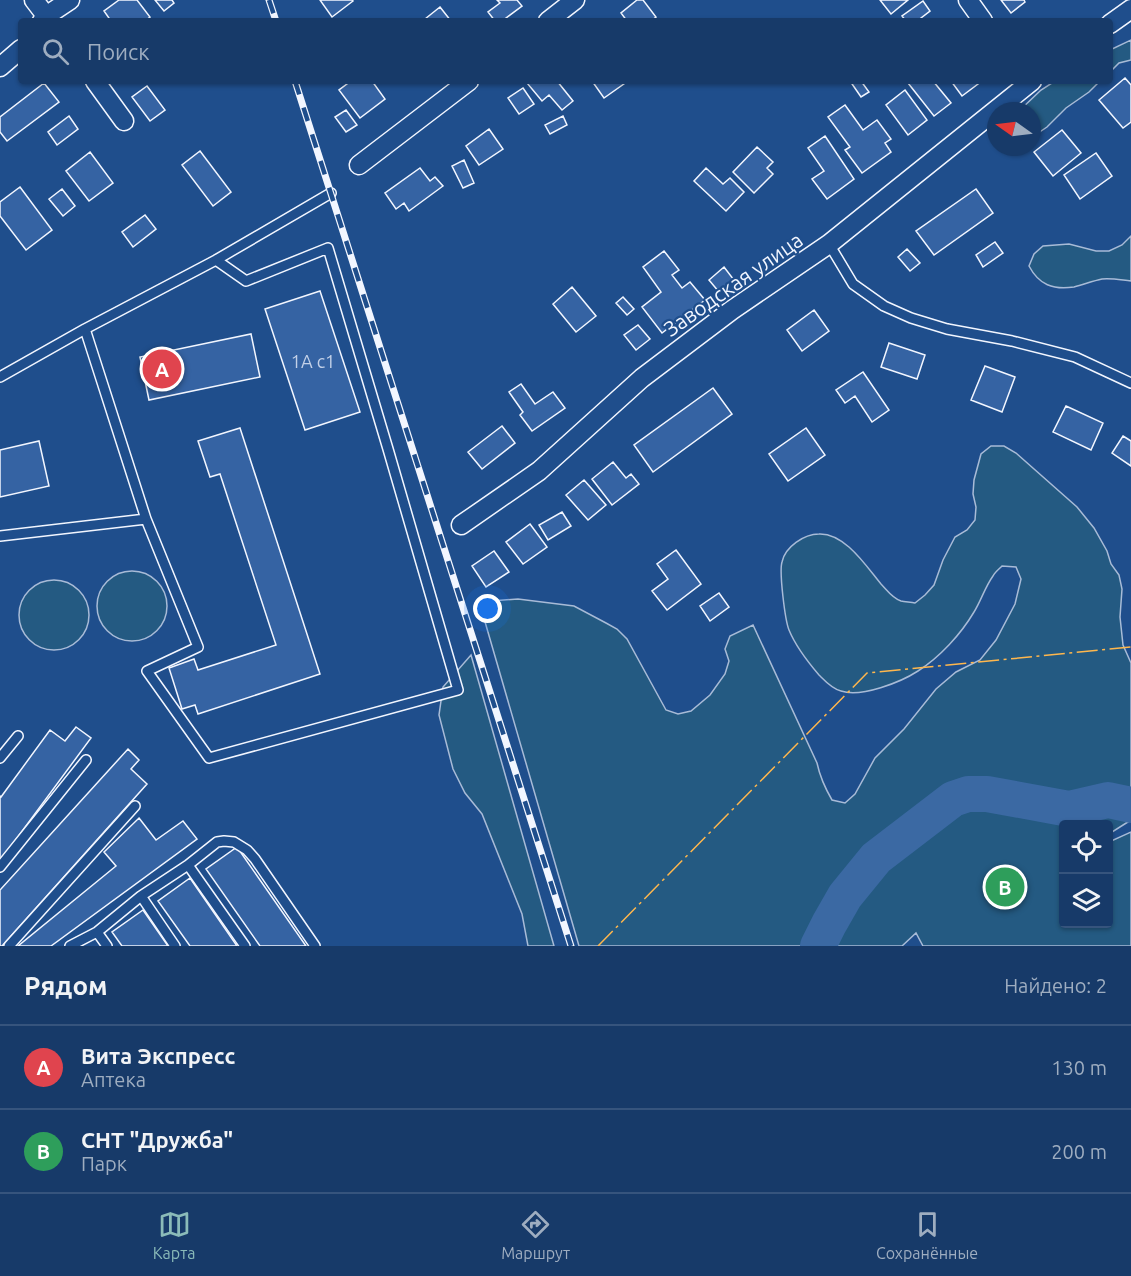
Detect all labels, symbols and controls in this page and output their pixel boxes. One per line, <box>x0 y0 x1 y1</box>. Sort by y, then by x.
search box <box>18 18 1113 84</box>
icon: search <box>39 35 72 68</box>
text: Поиск <box>87 39 150 64</box>
north arrow <box>987 102 1041 156</box>
street label: Заводская улица <box>659 227 807 341</box>
pin: A <box>142 346 182 392</box>
house number: 1А с1 <box>291 351 335 371</box>
your location <box>473 594 502 623</box>
map controls <box>1059 820 1113 928</box>
button: locate <box>1059 820 1113 874</box>
pin: B <box>986 864 1024 910</box>
button: layers <box>1059 874 1113 928</box>
text: Рядом <box>24 971 108 1000</box>
text: Найдено: 2 <box>1004 974 1107 997</box>
text: Вита Экспресс <box>81 1043 235 1068</box>
text: A <box>36 1056 51 1079</box>
text: 130 m <box>1051 1056 1107 1079</box>
text: Аптека <box>81 1068 146 1091</box>
text: СНТ "Дружба" <box>81 1127 233 1152</box>
text: B <box>37 1140 50 1163</box>
text: 200 m <box>1051 1140 1107 1163</box>
text: Парк <box>81 1152 127 1175</box>
tab: Карта <box>153 1208 195 1262</box>
tab: Маршрут <box>501 1208 570 1262</box>
tab: Сохранённые <box>876 1208 978 1262</box>

